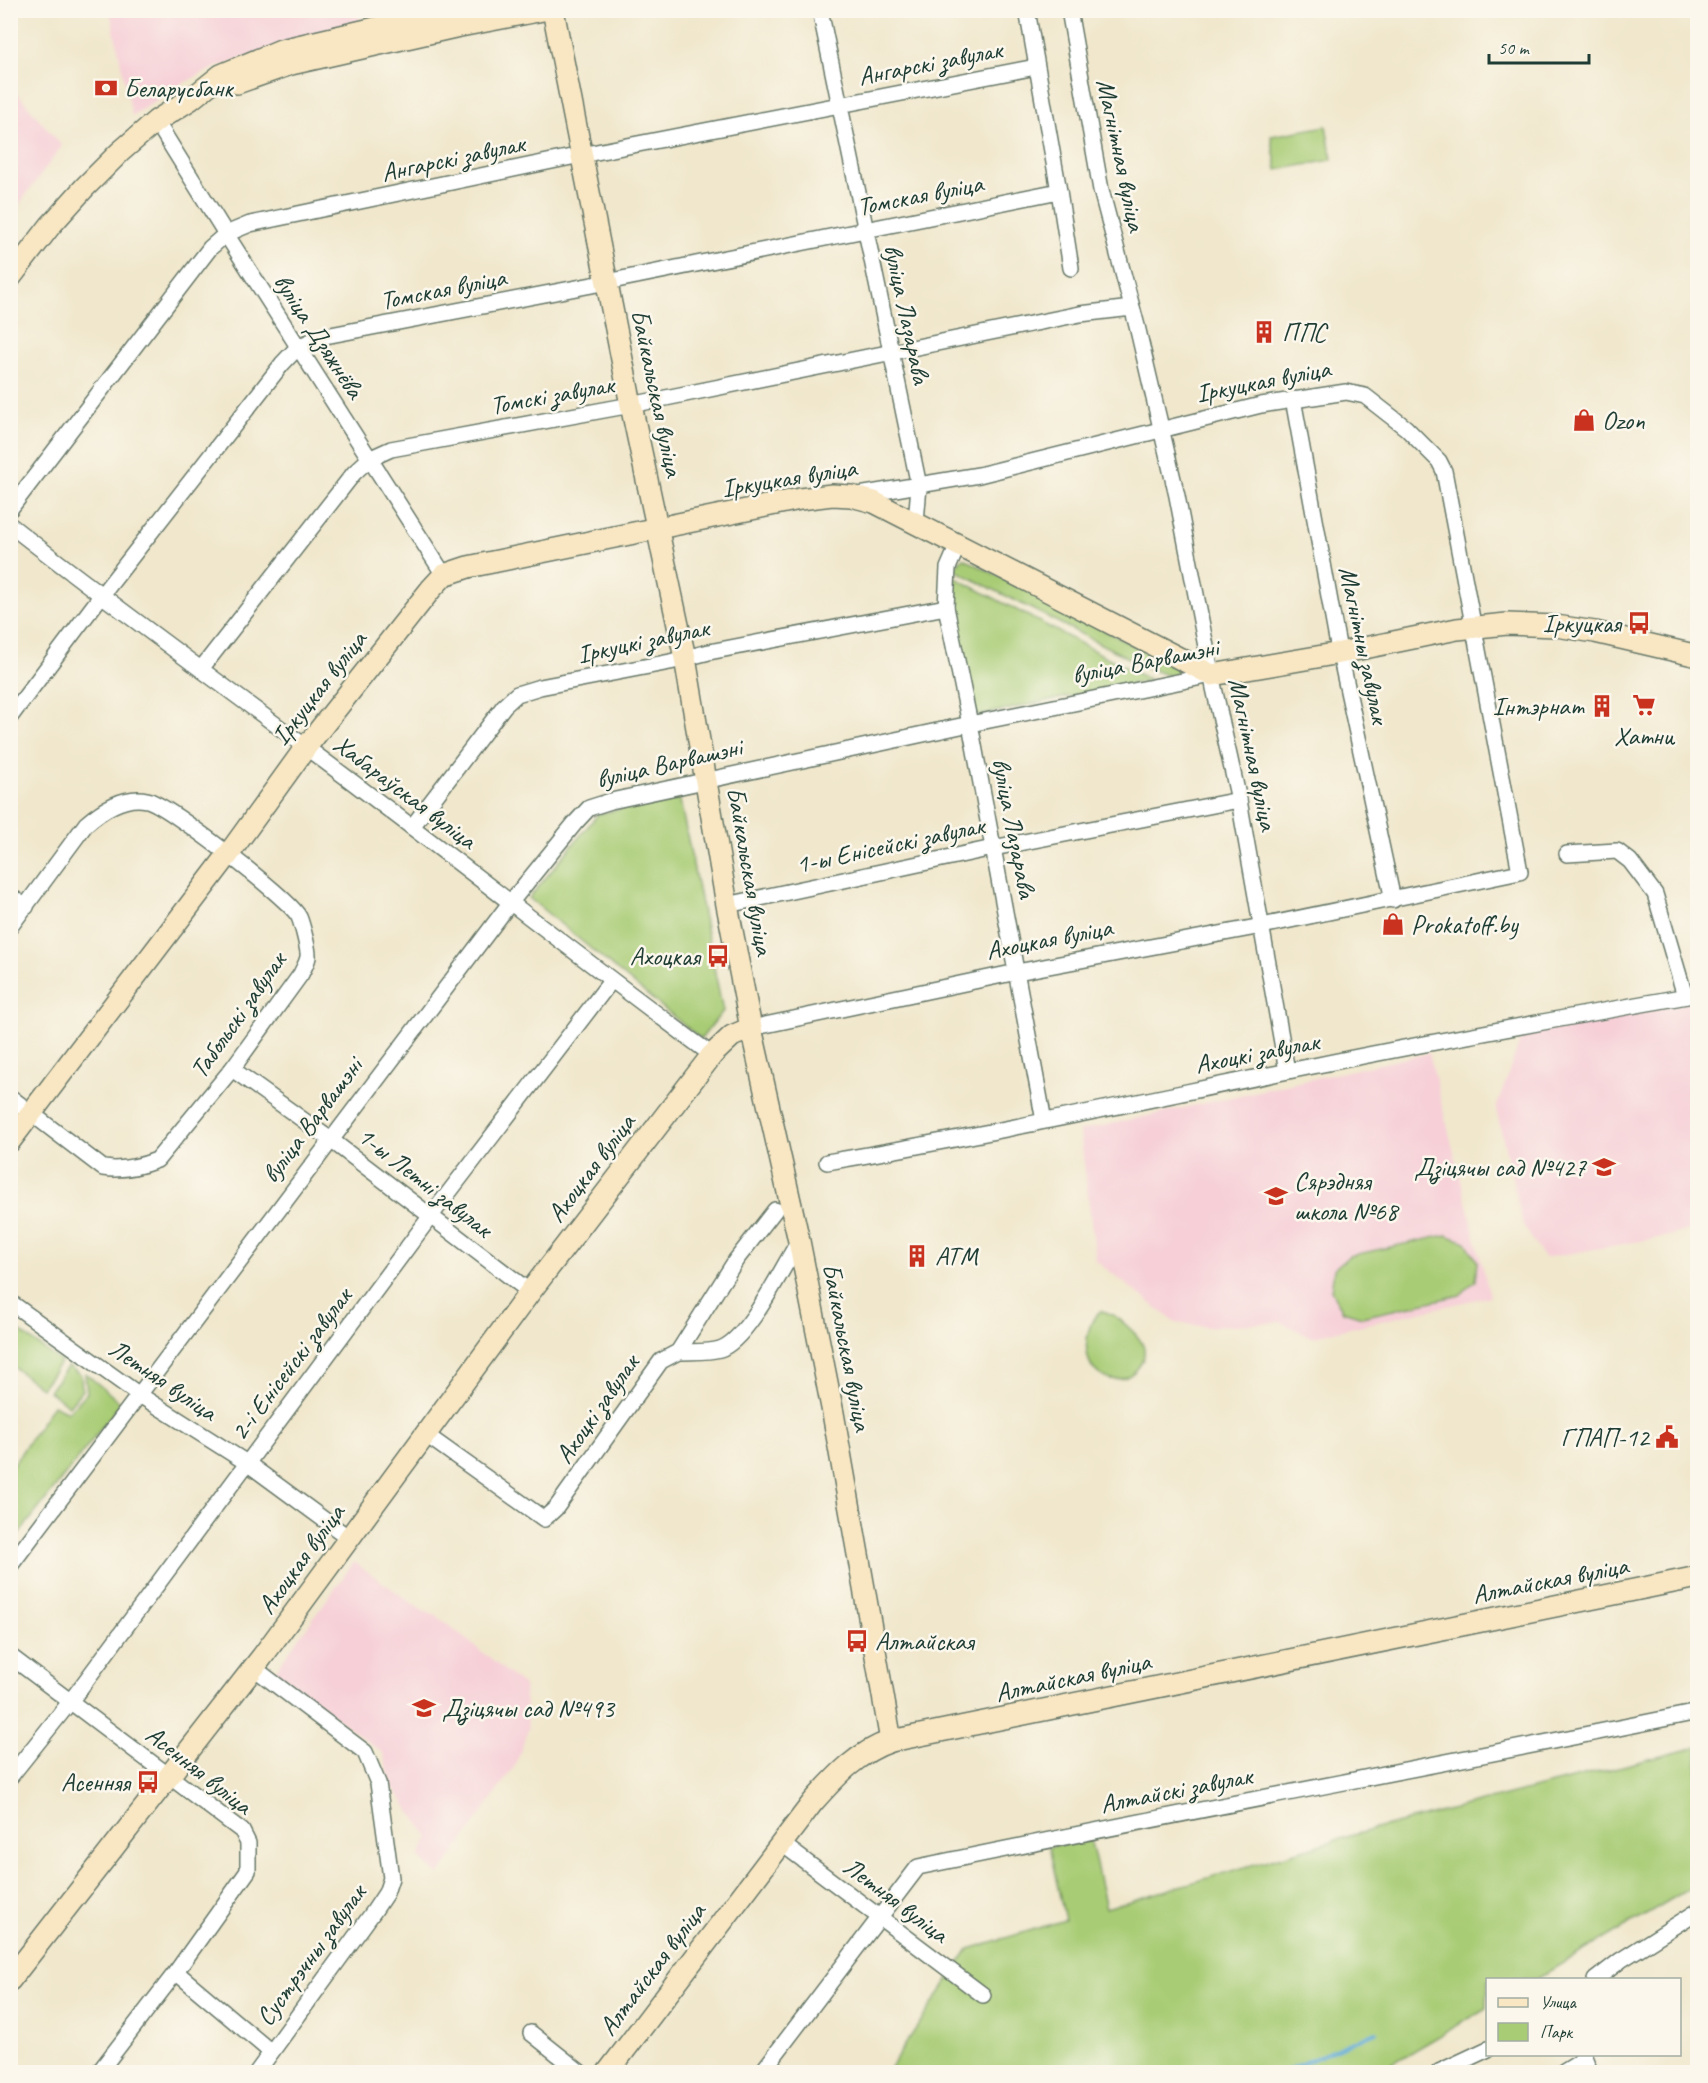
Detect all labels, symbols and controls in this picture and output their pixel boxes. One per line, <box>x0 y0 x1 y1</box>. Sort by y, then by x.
scale bar <box>1489 27 1590 65</box>
street label: Ангарскі завулак <box>855 32 1007 94</box>
text: 50 m <box>1498 37 1531 59</box>
place label: Беларусбанк <box>124 72 234 105</box>
bank icon: Беларусбанк <box>93 75 119 101</box>
street label: Магнітная вуліца <box>1089 76 1154 236</box>
street label: Ангарскі завулак <box>378 126 530 190</box>
street label: Томская вуліца <box>854 166 987 223</box>
street label: вуліца Лазарава <box>876 241 938 388</box>
street label: Томская вуліца <box>377 260 510 317</box>
street label: вуліца Дзяжнёва <box>266 267 373 406</box>
street label: Байкальская вуліца <box>623 306 691 481</box>
place label: ППС <box>1282 316 1329 349</box>
building icon: ППС <box>1251 319 1277 345</box>
street label: Іркуцкая вуліца <box>1193 352 1334 410</box>
street label: Томскі завулак <box>488 367 619 423</box>
place label: Ozon <box>1602 404 1645 437</box>
shop icon: Ozon <box>1571 407 1597 433</box>
street label: Іркуцкая вуліца <box>719 451 860 505</box>
street label: Магнітны завулак <box>1330 563 1397 729</box>
place label: Іркуцкая <box>1543 607 1623 640</box>
street label: Іркуцкі завулак <box>574 610 714 672</box>
bus stop icon: Іркуцкая <box>1626 610 1652 636</box>
street label: Іркуцкая вуліца <box>264 623 375 752</box>
street label: вуліца Варвашэні <box>1069 630 1224 691</box>
street label: Магнітная вуліца <box>1221 675 1286 835</box>
place label: Інтэрнат <box>1493 690 1585 723</box>
supermarket icon: Хатни <box>1631 692 1657 718</box>
building icon: Інтэрнат <box>1589 693 1615 719</box>
place label: Хатни <box>1614 720 1676 753</box>
street label: Хабараўская вуліца <box>327 727 484 858</box>
street label: вуліца Варвашэні <box>593 730 748 796</box>
street label: вуліца Лазарава <box>984 755 1044 902</box>
street label: Байкальская вуліца <box>719 784 781 959</box>
street label: 1-ы Енісейскі завулак <box>793 808 990 882</box>
place label: Prokatoff.by <box>1411 908 1520 941</box>
street label: Ахоцкая вуліца <box>983 910 1116 967</box>
shop icon: Prokatoff.by <box>1380 911 1406 937</box>
place label: Ахоцкая <box>630 940 702 973</box>
bus stop icon: Ахоцкая <box>705 943 731 969</box>
street label: Табольскі завулак <box>182 944 296 1085</box>
street label: Ахоцкі завулак <box>1192 1024 1324 1082</box>
street label: вуліца Варвашэні <box>254 1048 372 1189</box>
street label: Ахоцкая вуліца <box>539 1106 644 1229</box>
street label: 1-ы Летні завулак <box>350 1119 501 1247</box>
place label: Дзіцячы сад №427 <box>1414 1151 1587 1185</box>
school or university icon: Дзіцячы сад №427 <box>1591 1154 1617 1180</box>
place label: Сярэдняя школа №68 <box>1294 1165 1400 1228</box>
school or university icon: Сярэдняя школа №68 <box>1263 1183 1289 1209</box>
place label: АТМ <box>935 1240 980 1273</box>
building icon: АТМ <box>904 1243 930 1269</box>
street label: Байкальская вуліца <box>815 1260 880 1435</box>
street label: 2-і Енісейскі завулак <box>223 1279 361 1448</box>
street label: Летняя вуліца <box>103 1332 225 1429</box>
street label: Ахоцкі завулак <box>548 1346 649 1470</box>
place label: ГПАП-12 <box>1561 1421 1651 1454</box>
public building icon: ГПАП-12 <box>1654 1424 1680 1450</box>
street label: Ахоцкая вуліца <box>250 1496 353 1620</box>
street label: Алтайская вуліца <box>1469 1548 1632 1611</box>
place label: Алтайская <box>875 1625 975 1658</box>
bus stop icon: Алтайская <box>844 1628 870 1654</box>
street label: Алтайская вуліца <box>992 1644 1155 1710</box>
place label: Дзіцячы сад №493 <box>442 1692 616 1726</box>
school or university icon: Дзіцячы сад №493 <box>411 1695 437 1721</box>
street label: Асенняя вуліца <box>139 1718 260 1823</box>
street label: Алтайскі завулак <box>1097 1759 1257 1822</box>
place label: Асенняя <box>61 1766 132 1799</box>
bus stop icon: Асенняя <box>135 1769 161 1795</box>
street label: Летняя вуліца <box>837 1850 957 1951</box>
street label: Сустрэчны завулак <box>249 1876 376 2033</box>
street label: Алтайская вуліца <box>591 1895 714 2042</box>
legend <box>1486 1978 1681 2056</box>
text: Улица <box>1540 1991 1577 2013</box>
text: Парк <box>1540 2021 1574 2043</box>

